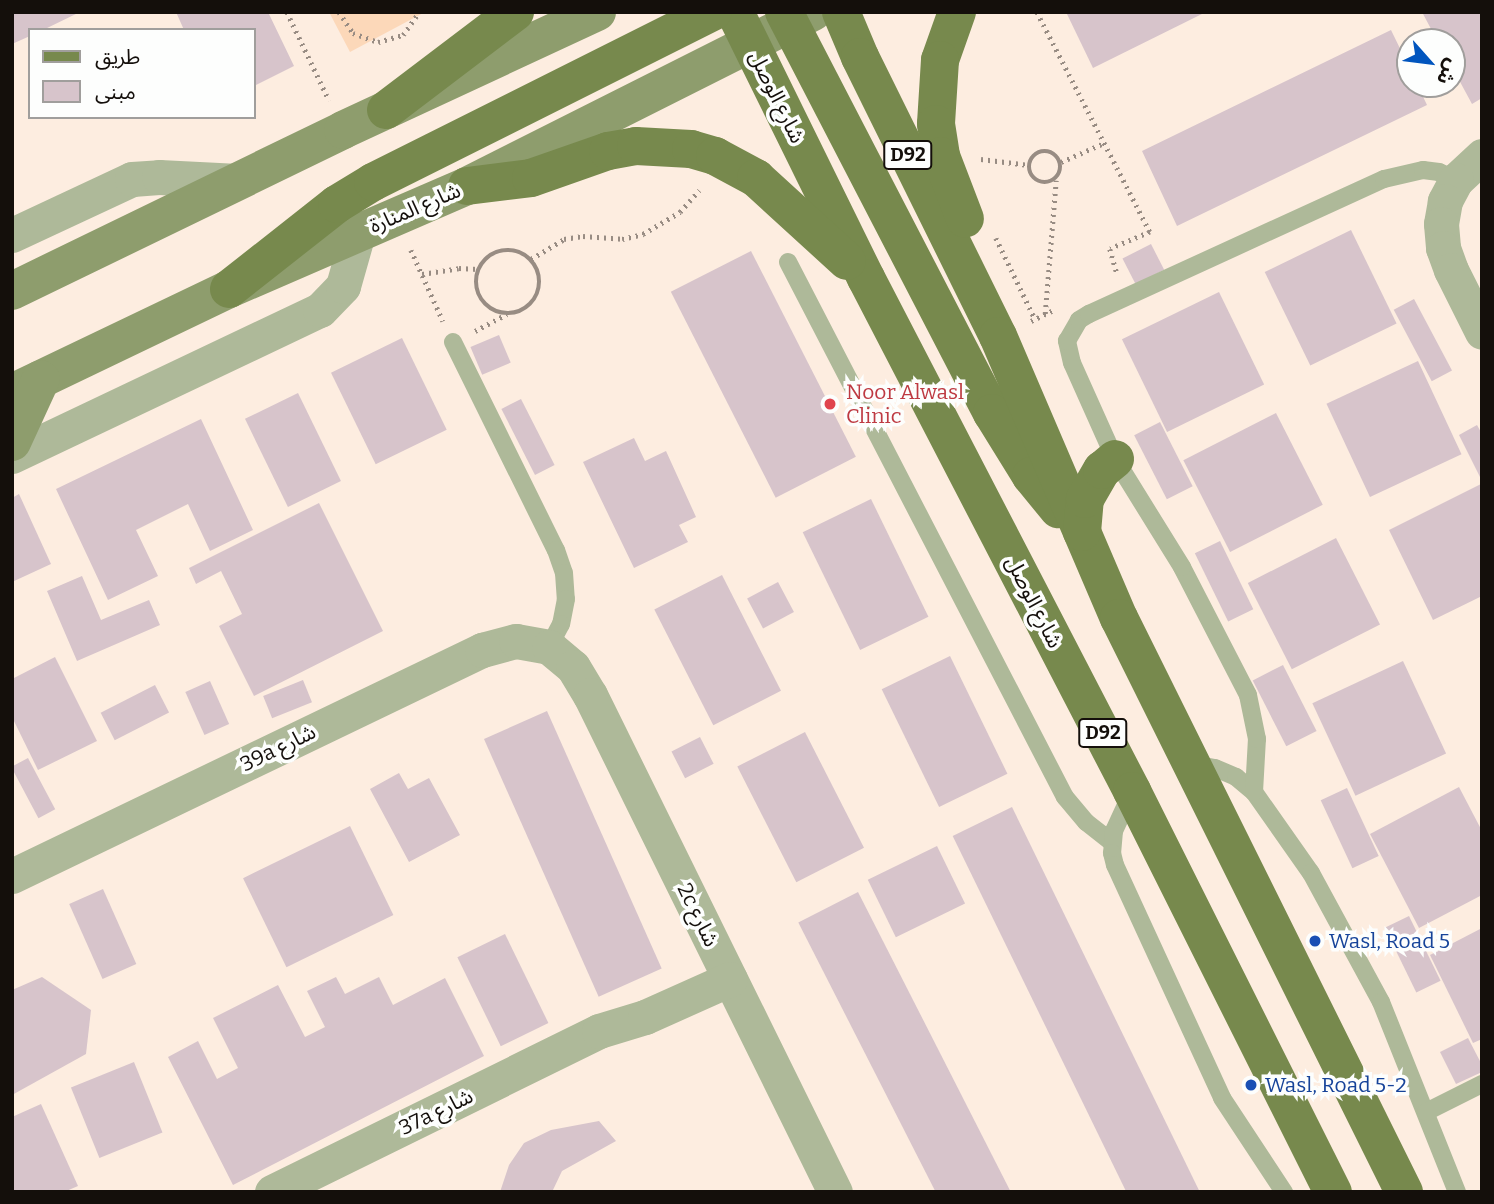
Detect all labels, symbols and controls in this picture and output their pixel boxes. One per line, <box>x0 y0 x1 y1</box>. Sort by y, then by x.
legend <box>28 28 256 119</box>
north arrow <box>1396 28 1466 98</box>
text: طريق <box>95 44 140 70</box>
street label: شارع الوصل <box>744 47 810 147</box>
text: ش <box>1432 55 1464 89</box>
text: مبنى <box>95 79 136 105</box>
road number: D92 <box>882 140 934 170</box>
street label: شارع المنارة <box>366 178 464 238</box>
place label: Noor Alwasl Clinic <box>846 379 964 429</box>
marker: Noor Alwasl Clinic <box>820 394 840 414</box>
street label: شارع الوصل <box>1000 552 1068 652</box>
road number: D92 <box>1077 718 1129 748</box>
street label: 39a شارع <box>236 719 320 777</box>
street label: 2c شارع <box>672 879 724 951</box>
place label: Wasl, Road 5 <box>1329 928 1450 954</box>
marker: Wasl, Road 5 <box>1307 933 1323 949</box>
place label: Wasl, Road 5-2 <box>1265 1072 1407 1098</box>
marker: Wasl, Road 5-2 <box>1243 1077 1259 1093</box>
street label: 37a شارع <box>395 1083 477 1141</box>

